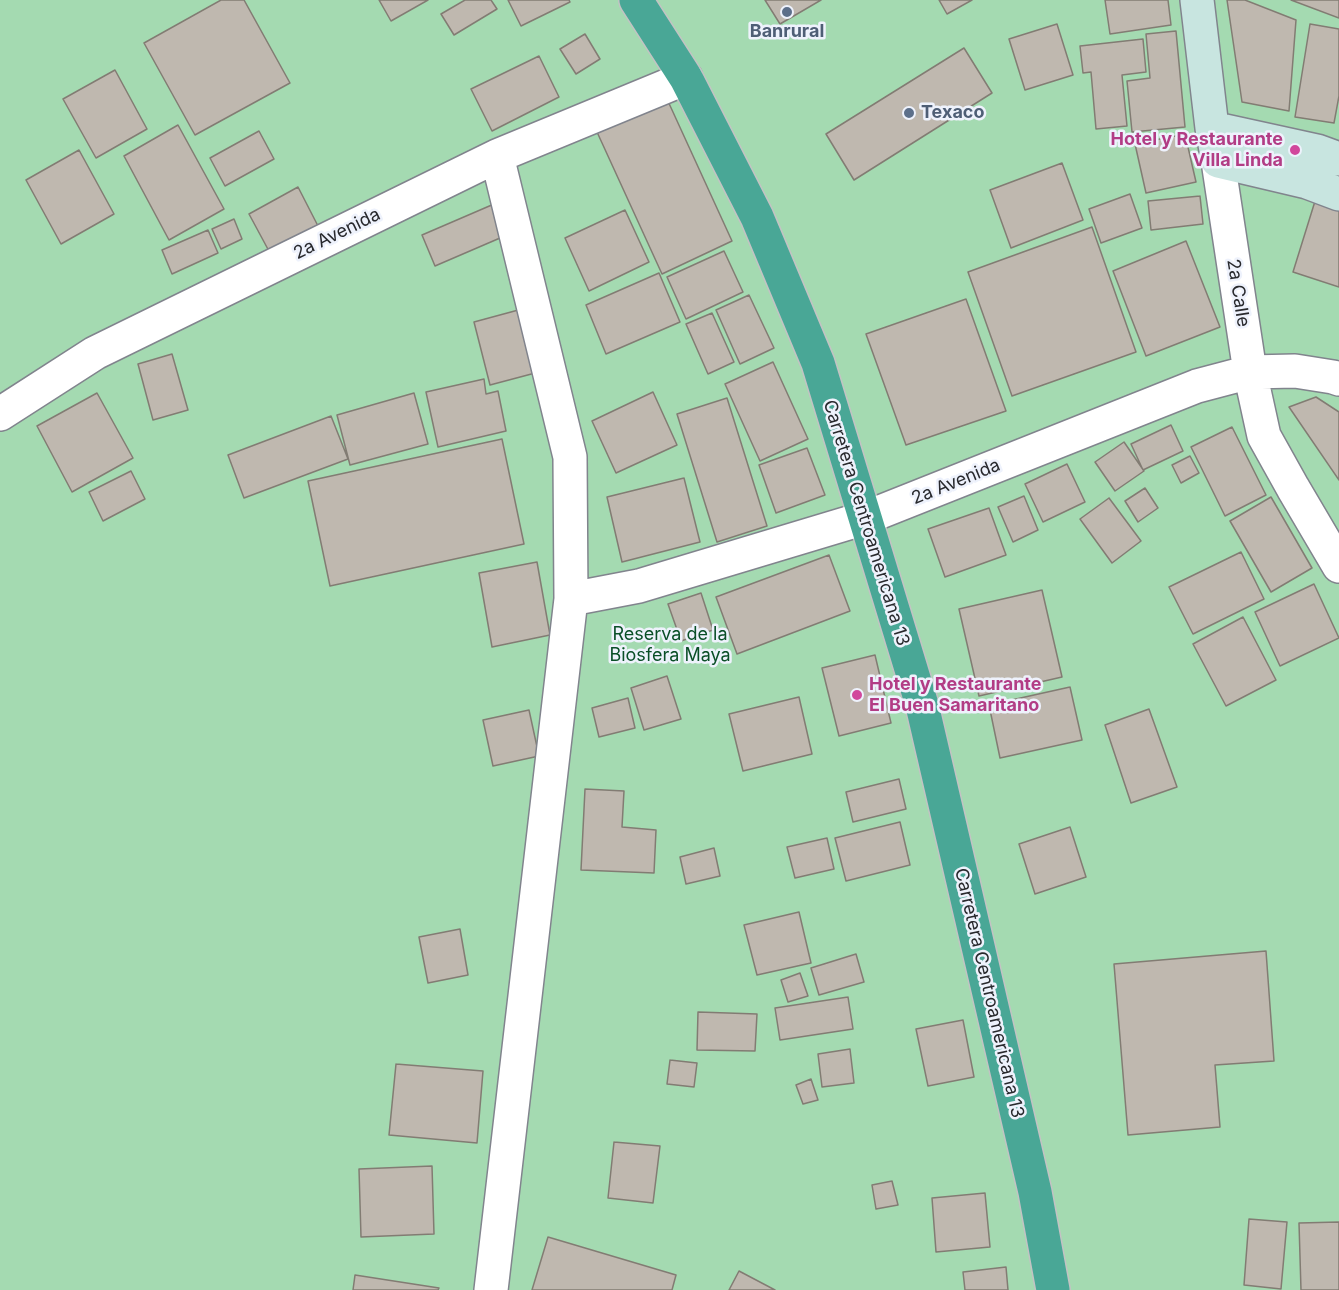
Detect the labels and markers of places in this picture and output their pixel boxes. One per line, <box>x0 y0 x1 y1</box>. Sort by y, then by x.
marker: Banrural <box>780 5 794 19</box>
place label: Banrural <box>750 21 824 43</box>
place label: Texaco <box>921 102 984 124</box>
marker: Texaco <box>902 106 916 120</box>
place label: Hotel y Restaurante Villa Linda <box>1111 129 1283 172</box>
marker: Hotel y Restaurante Villa Linda <box>1288 143 1302 157</box>
place label: Hotel y Restaurante El Buen Samaritano <box>869 674 1041 716</box>
marker: Hotel y Restaurante El Buen Samaritano <box>850 688 864 702</box>

